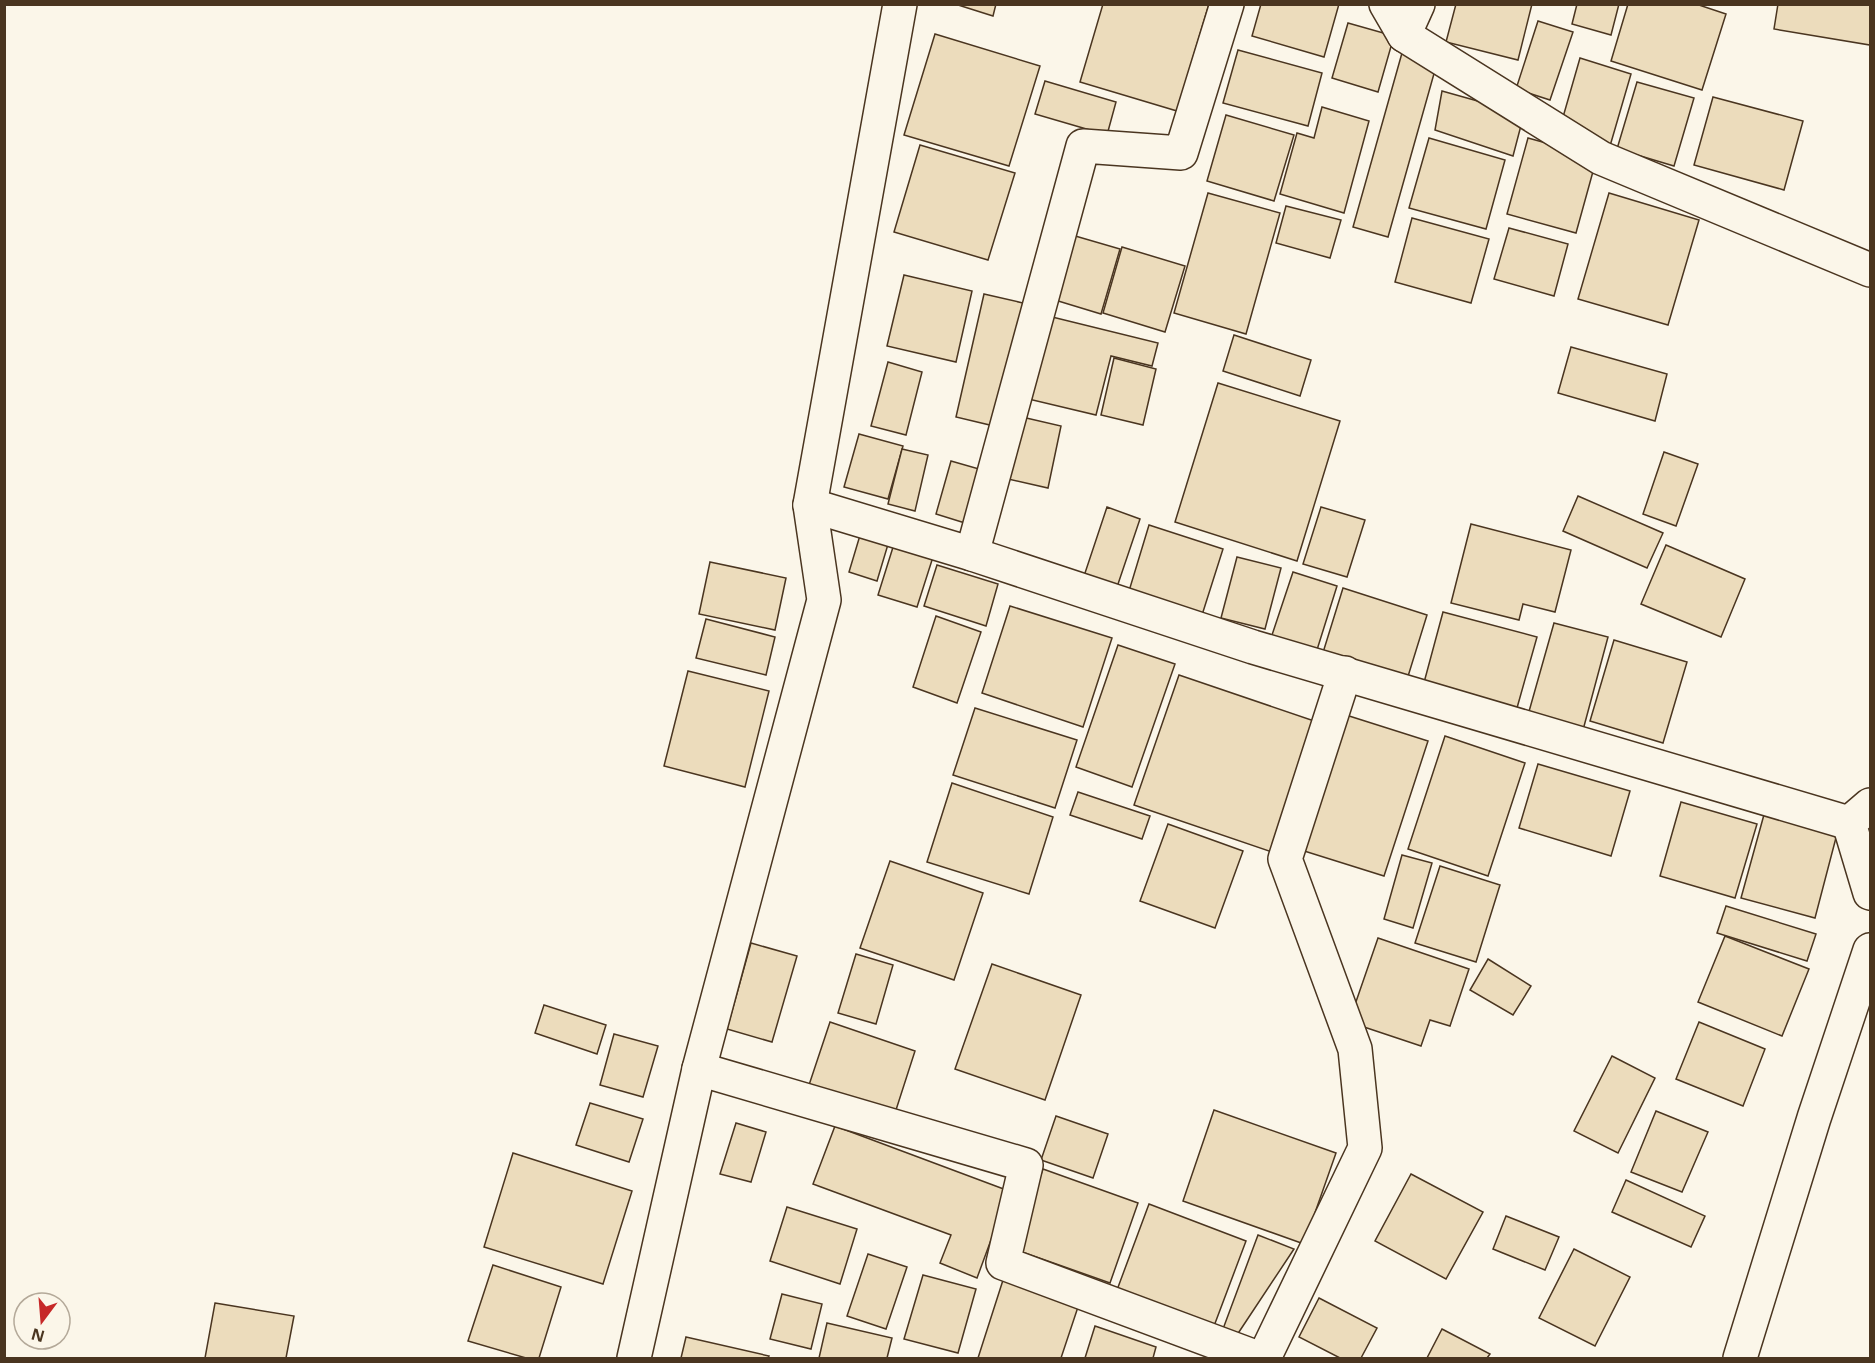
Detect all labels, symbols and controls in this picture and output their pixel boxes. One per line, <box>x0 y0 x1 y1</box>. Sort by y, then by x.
north arrow <box>12 1291 72 1351</box>
text: N <box>29 1323 47 1348</box>

